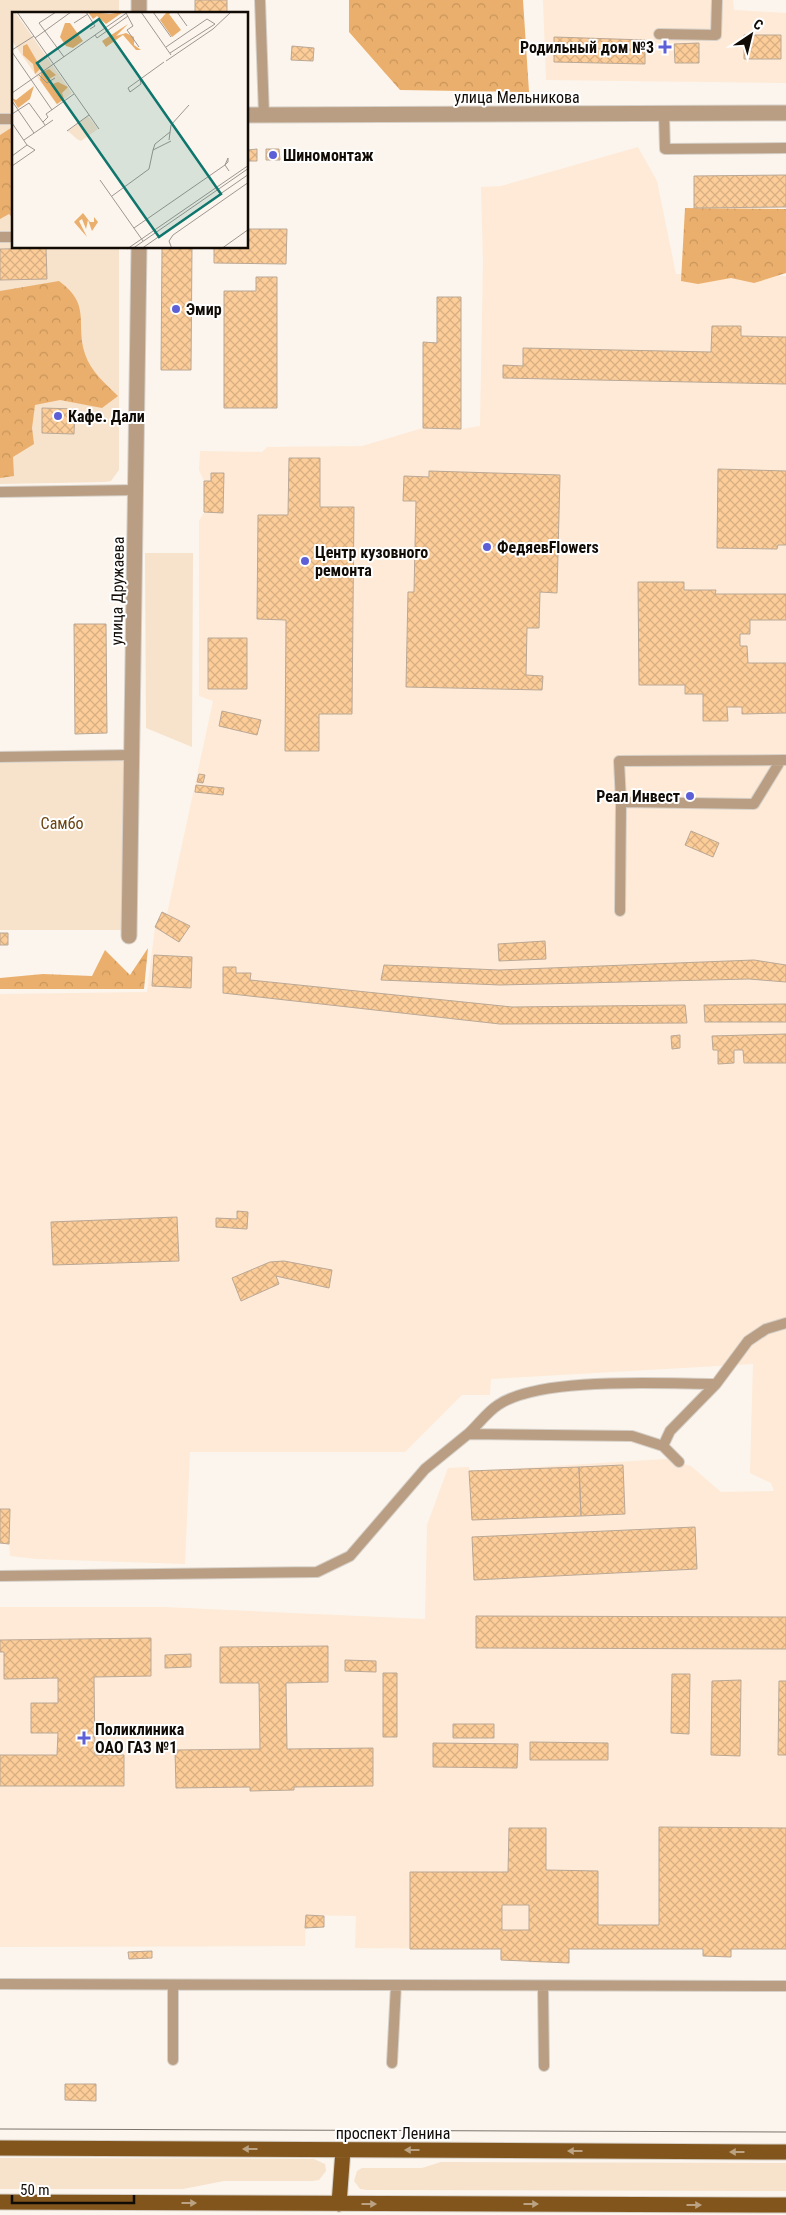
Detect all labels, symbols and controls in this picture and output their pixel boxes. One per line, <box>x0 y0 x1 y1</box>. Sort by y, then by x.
north arrow <box>726 10 776 60</box>
inset map <box>12 12 249 249</box>
text: С <box>751 16 766 33</box>
place label: Родильный дом №3 <box>520 38 654 57</box>
marker: Родильный дом №3 <box>658 40 672 54</box>
street label: улица Мельникова <box>454 88 580 107</box>
place label: Шиномонтаж <box>283 146 374 165</box>
marker: Шиномонтаж <box>267 149 279 161</box>
place label: Эмир <box>186 300 222 319</box>
marker: Эмир <box>170 303 182 315</box>
place label: Кафе. Дали <box>68 407 145 426</box>
marker: Кафе. Дали <box>52 410 64 422</box>
street label: улица Дружаева <box>107 536 128 646</box>
place label: ФедяевFlowers <box>497 538 599 557</box>
marker: ФедяевFlowers <box>481 541 493 553</box>
place label: Центр кузовного ремонта <box>315 543 428 580</box>
marker: Центр кузовного ремонта <box>299 555 311 567</box>
place label: Реал Инвест <box>596 787 680 806</box>
marker: Реал Инвест <box>684 790 696 802</box>
park label: Самбо <box>41 814 83 833</box>
place label: Поликлиника ОАО ГАЗ №1 <box>95 1720 185 1757</box>
marker: Поликлиника ОАО ГАЗ №1 <box>77 1731 91 1745</box>
street label: проспект Ленина <box>336 2124 450 2143</box>
one-way arrow <box>242 2145 258 2153</box>
one-way arrow <box>404 2146 420 2154</box>
one-way arrow <box>567 2147 583 2155</box>
one-way arrow <box>729 2148 745 2156</box>
scale bar <box>12 2172 135 2204</box>
text: 50 m <box>20 2181 50 2199</box>
one-way arrow <box>181 2199 197 2207</box>
one-way arrow <box>361 2200 377 2208</box>
one-way arrow <box>523 2200 539 2208</box>
one-way arrow <box>686 2201 702 2209</box>

